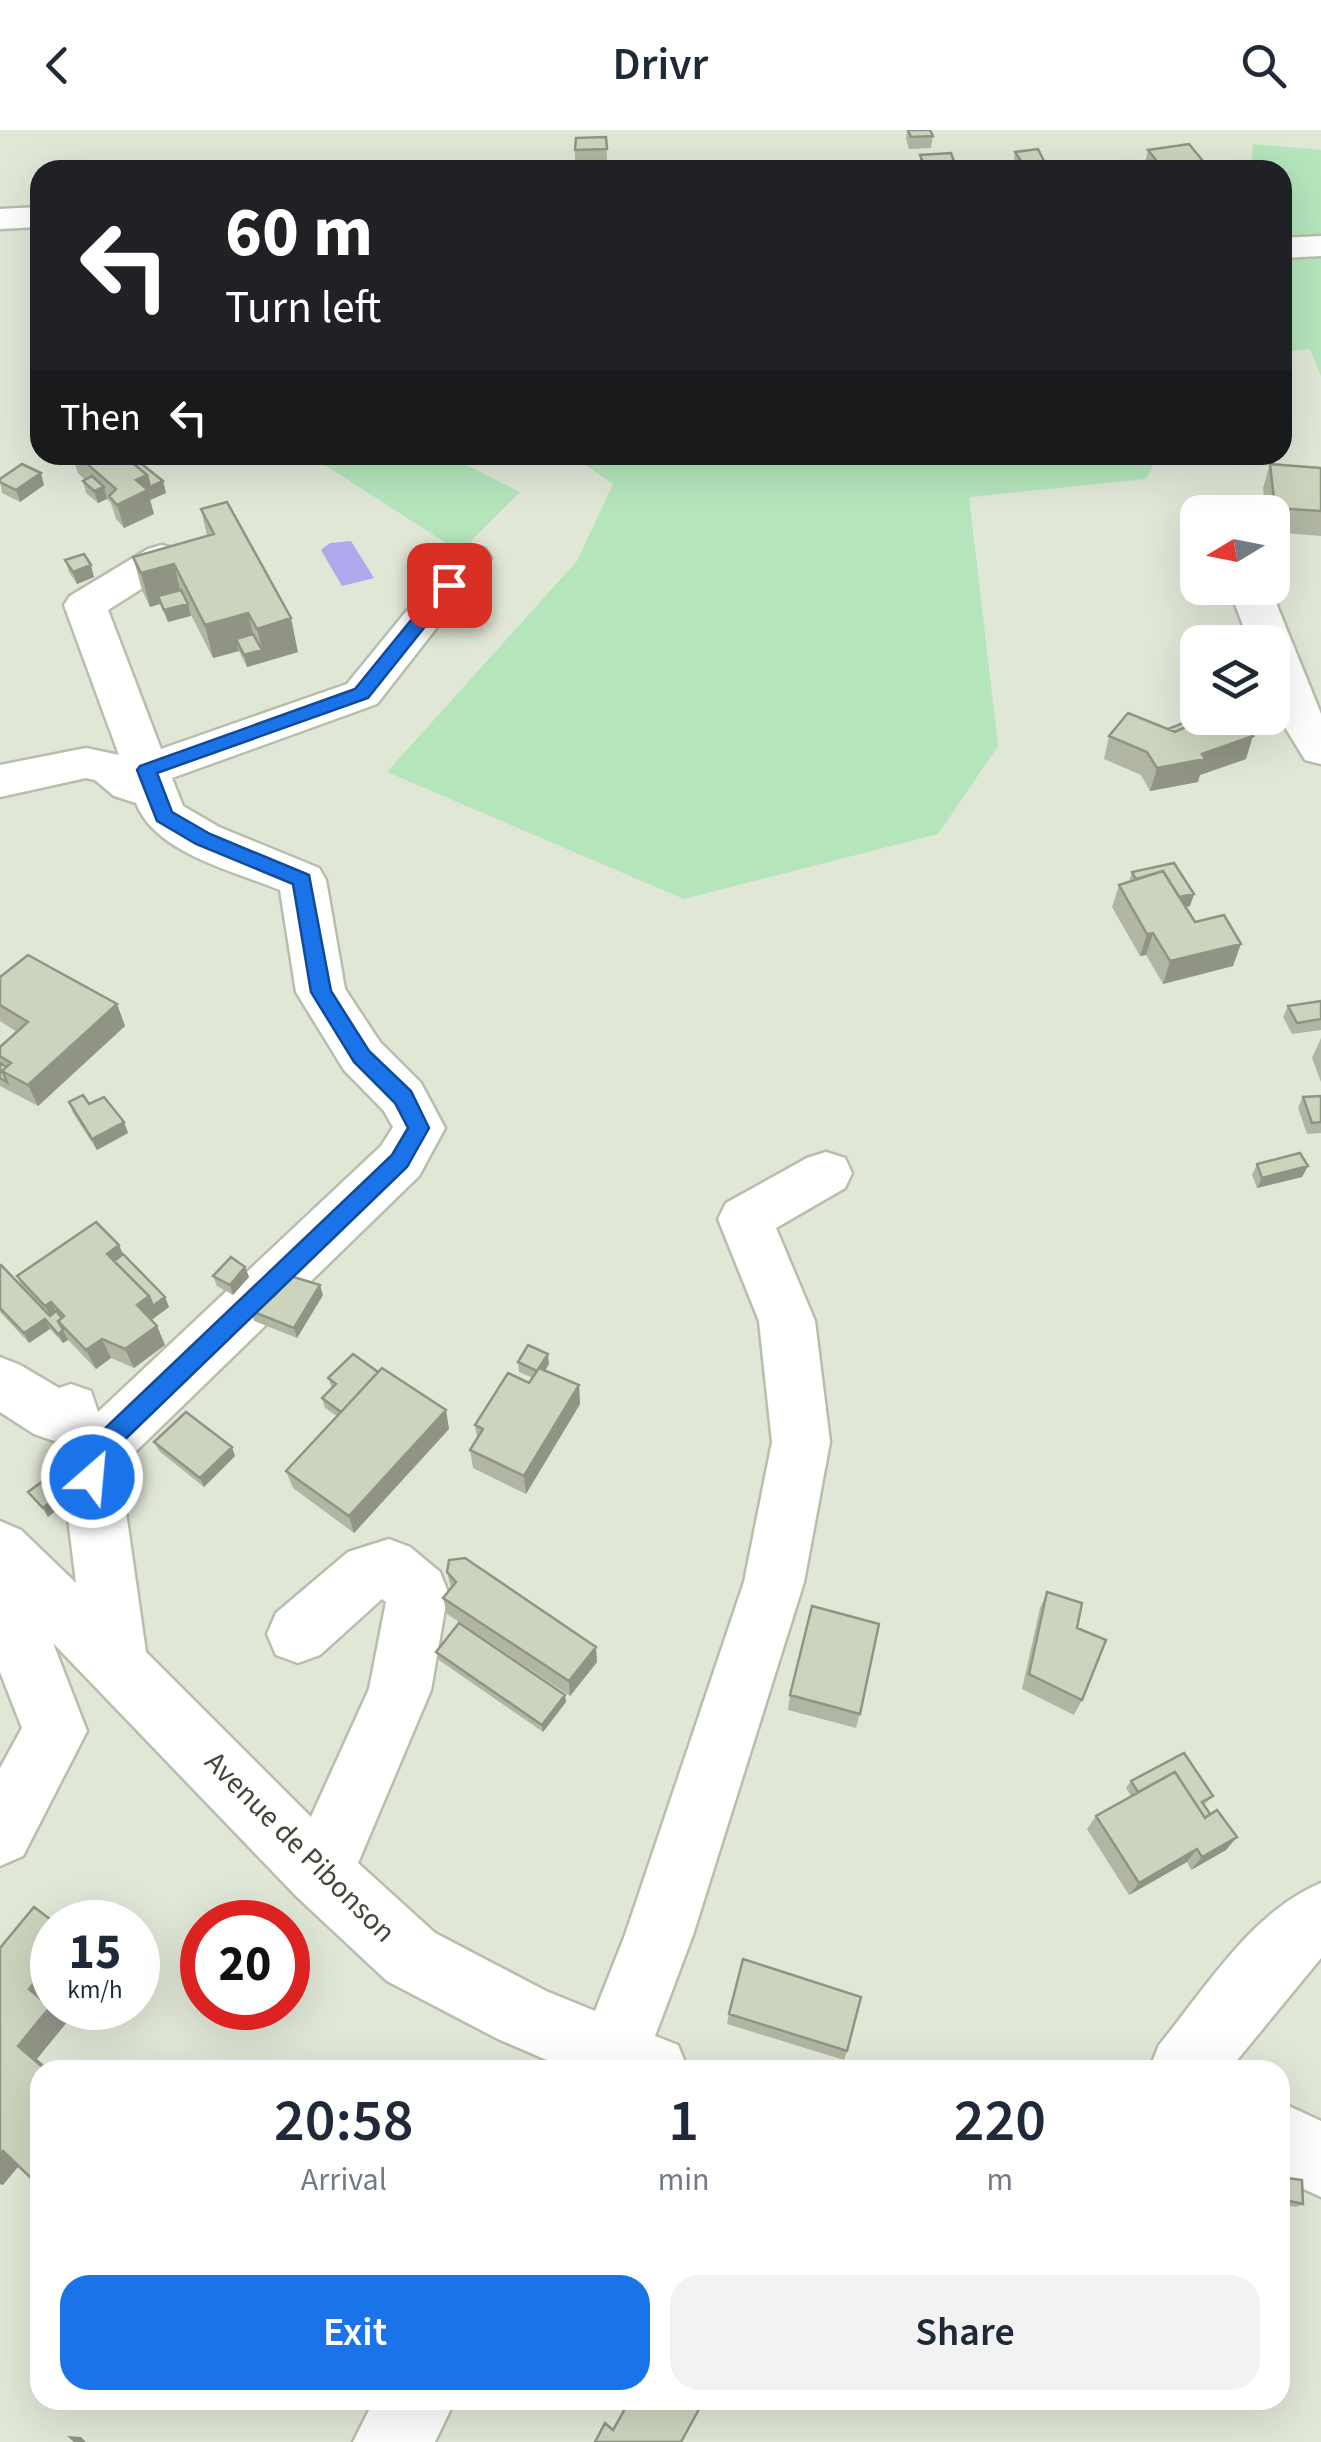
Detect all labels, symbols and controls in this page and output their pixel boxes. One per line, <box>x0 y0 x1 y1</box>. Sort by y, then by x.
text: Drivr <box>613 33 708 97</box>
icon: back <box>30 38 85 93</box>
icon: search <box>1236 38 1291 93</box>
text: 60 m <box>225 183 373 283</box>
icon: left <box>60 200 190 330</box>
text: Turn left <box>225 276 381 340</box>
icon: left <box>161 390 216 445</box>
text: Then <box>60 391 141 445</box>
north arrow <box>1180 495 1290 605</box>
map controls <box>1180 495 1290 735</box>
pin <box>407 543 492 628</box>
icon: arrive <box>422 558 477 613</box>
button: layers <box>1180 625 1290 735</box>
position arrow <box>40 1425 144 1529</box>
street label: Avenue de Pibonson <box>195 1742 405 1952</box>
speed limit sign: 20 <box>180 1900 310 2030</box>
text: 15 <box>69 1917 121 1988</box>
text: km/h <box>67 1972 123 2008</box>
text: 20:58 <box>274 2079 414 2164</box>
text: 1 <box>668 2079 699 2164</box>
text: 220 <box>954 2079 1046 2164</box>
text: Arrival <box>301 2157 387 2203</box>
text: min <box>658 2157 710 2203</box>
text: m <box>987 2157 1013 2203</box>
button: Exit <box>60 2275 650 2390</box>
button: Share <box>670 2275 1260 2390</box>

